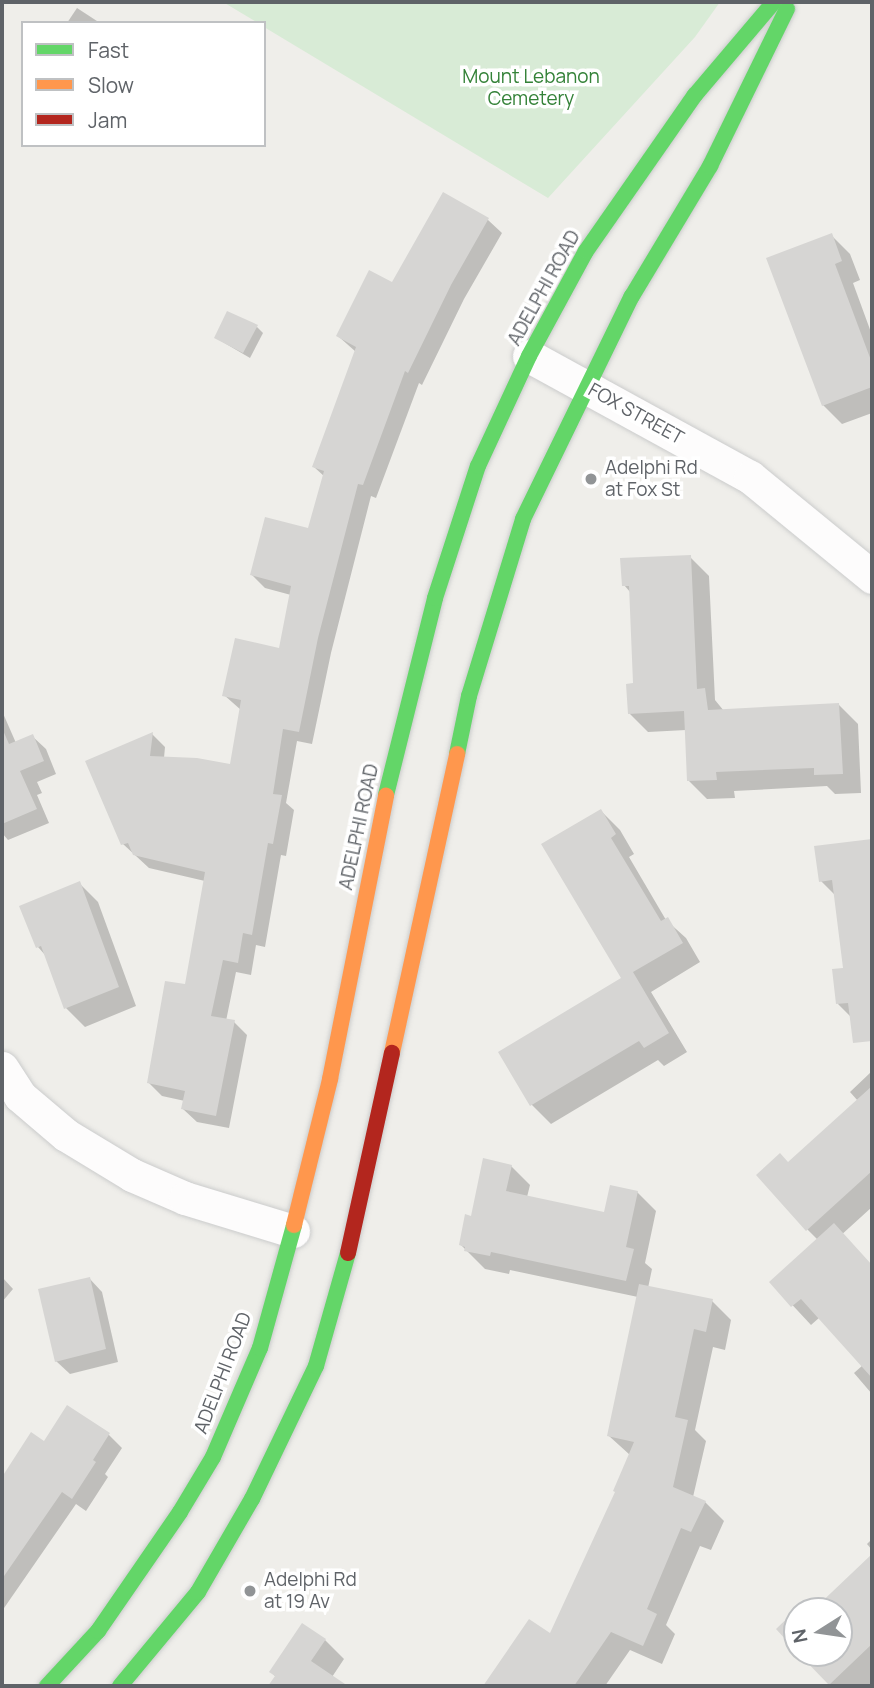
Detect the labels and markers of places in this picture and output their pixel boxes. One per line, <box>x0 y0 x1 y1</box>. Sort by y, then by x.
place label: Adelphi Rd at Fox St <box>605 457 698 501</box>
marker: Adelphi Rd at Fox St <box>583 471 599 487</box>
place label: Adelphi Rd at 19 Av <box>264 1569 357 1613</box>
marker: Adelphi Rd at 19 Av <box>242 1583 258 1599</box>

